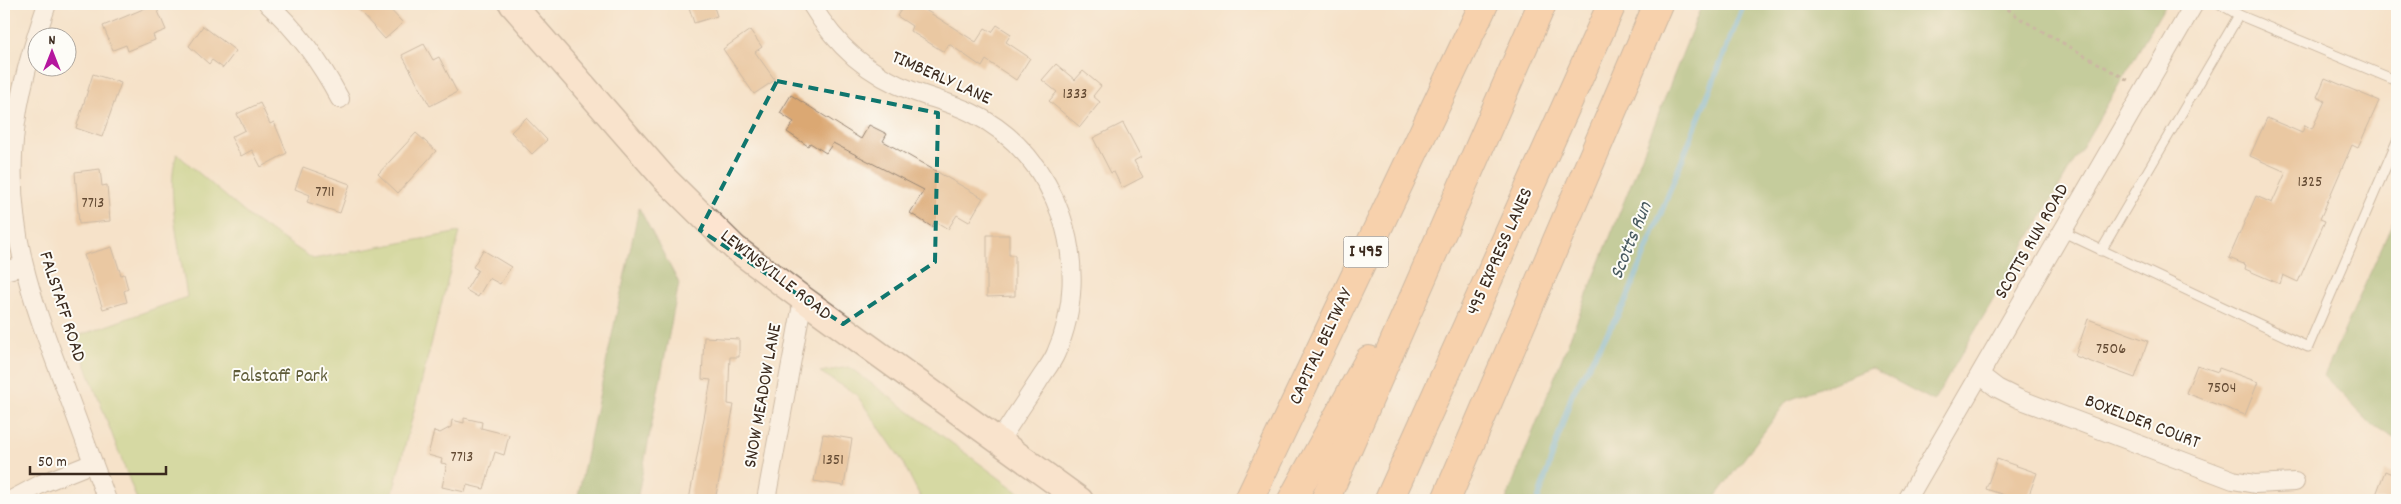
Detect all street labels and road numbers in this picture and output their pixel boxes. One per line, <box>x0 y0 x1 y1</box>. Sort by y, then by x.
street label: TIMBERLY LANE <box>887 45 996 113</box>
street label: SCOTTS RUN ROAD <box>1989 179 2077 305</box>
street label: 495 EXPRESS LANES <box>1461 184 1541 320</box>
street label: LEWINSVILLE ROAD <box>714 224 837 328</box>
road number: I 495 <box>1344 236 1388 268</box>
street label: FALSTAFF ROAD <box>30 248 92 366</box>
street label: CAPITAL BELTWAY <box>1283 283 1361 410</box>
street label: SNOW MEADOW LANE <box>738 321 790 470</box>
street label: BOXELDER COURT <box>2081 389 2204 457</box>

